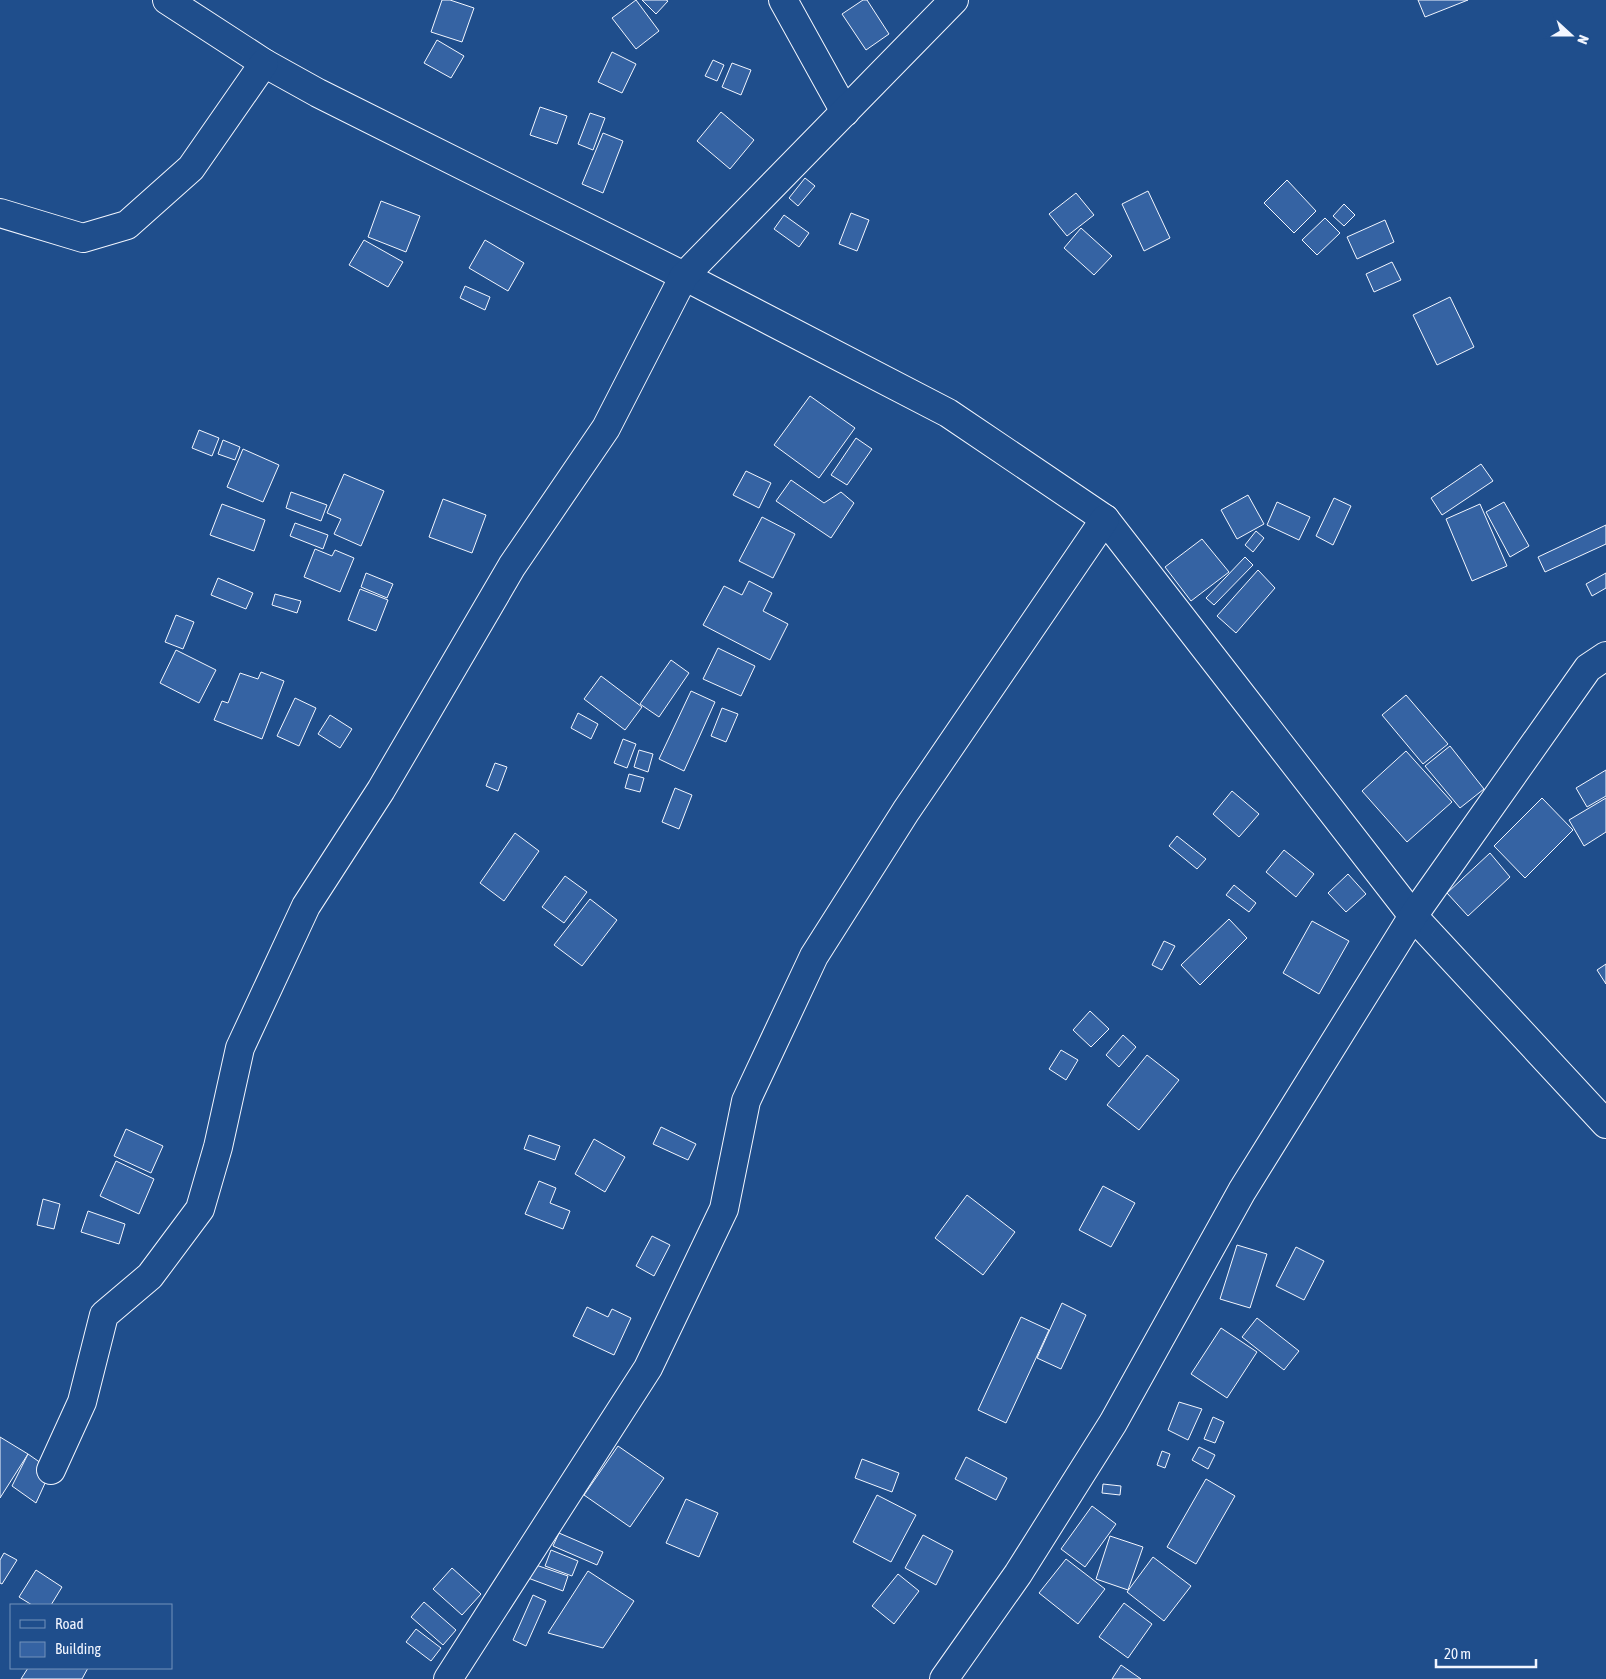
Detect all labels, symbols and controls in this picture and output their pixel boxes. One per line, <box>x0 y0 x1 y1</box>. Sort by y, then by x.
north arrow <box>1546 10 1596 60</box>
text: N <box>1574 33 1592 46</box>
legend <box>10 1604 172 1669</box>
text: Road <box>55 1615 84 1632</box>
scale bar <box>1436 1636 1536 1668</box>
text: Building <box>55 1640 101 1657</box>
text: 20 m <box>1444 1645 1471 1662</box>

